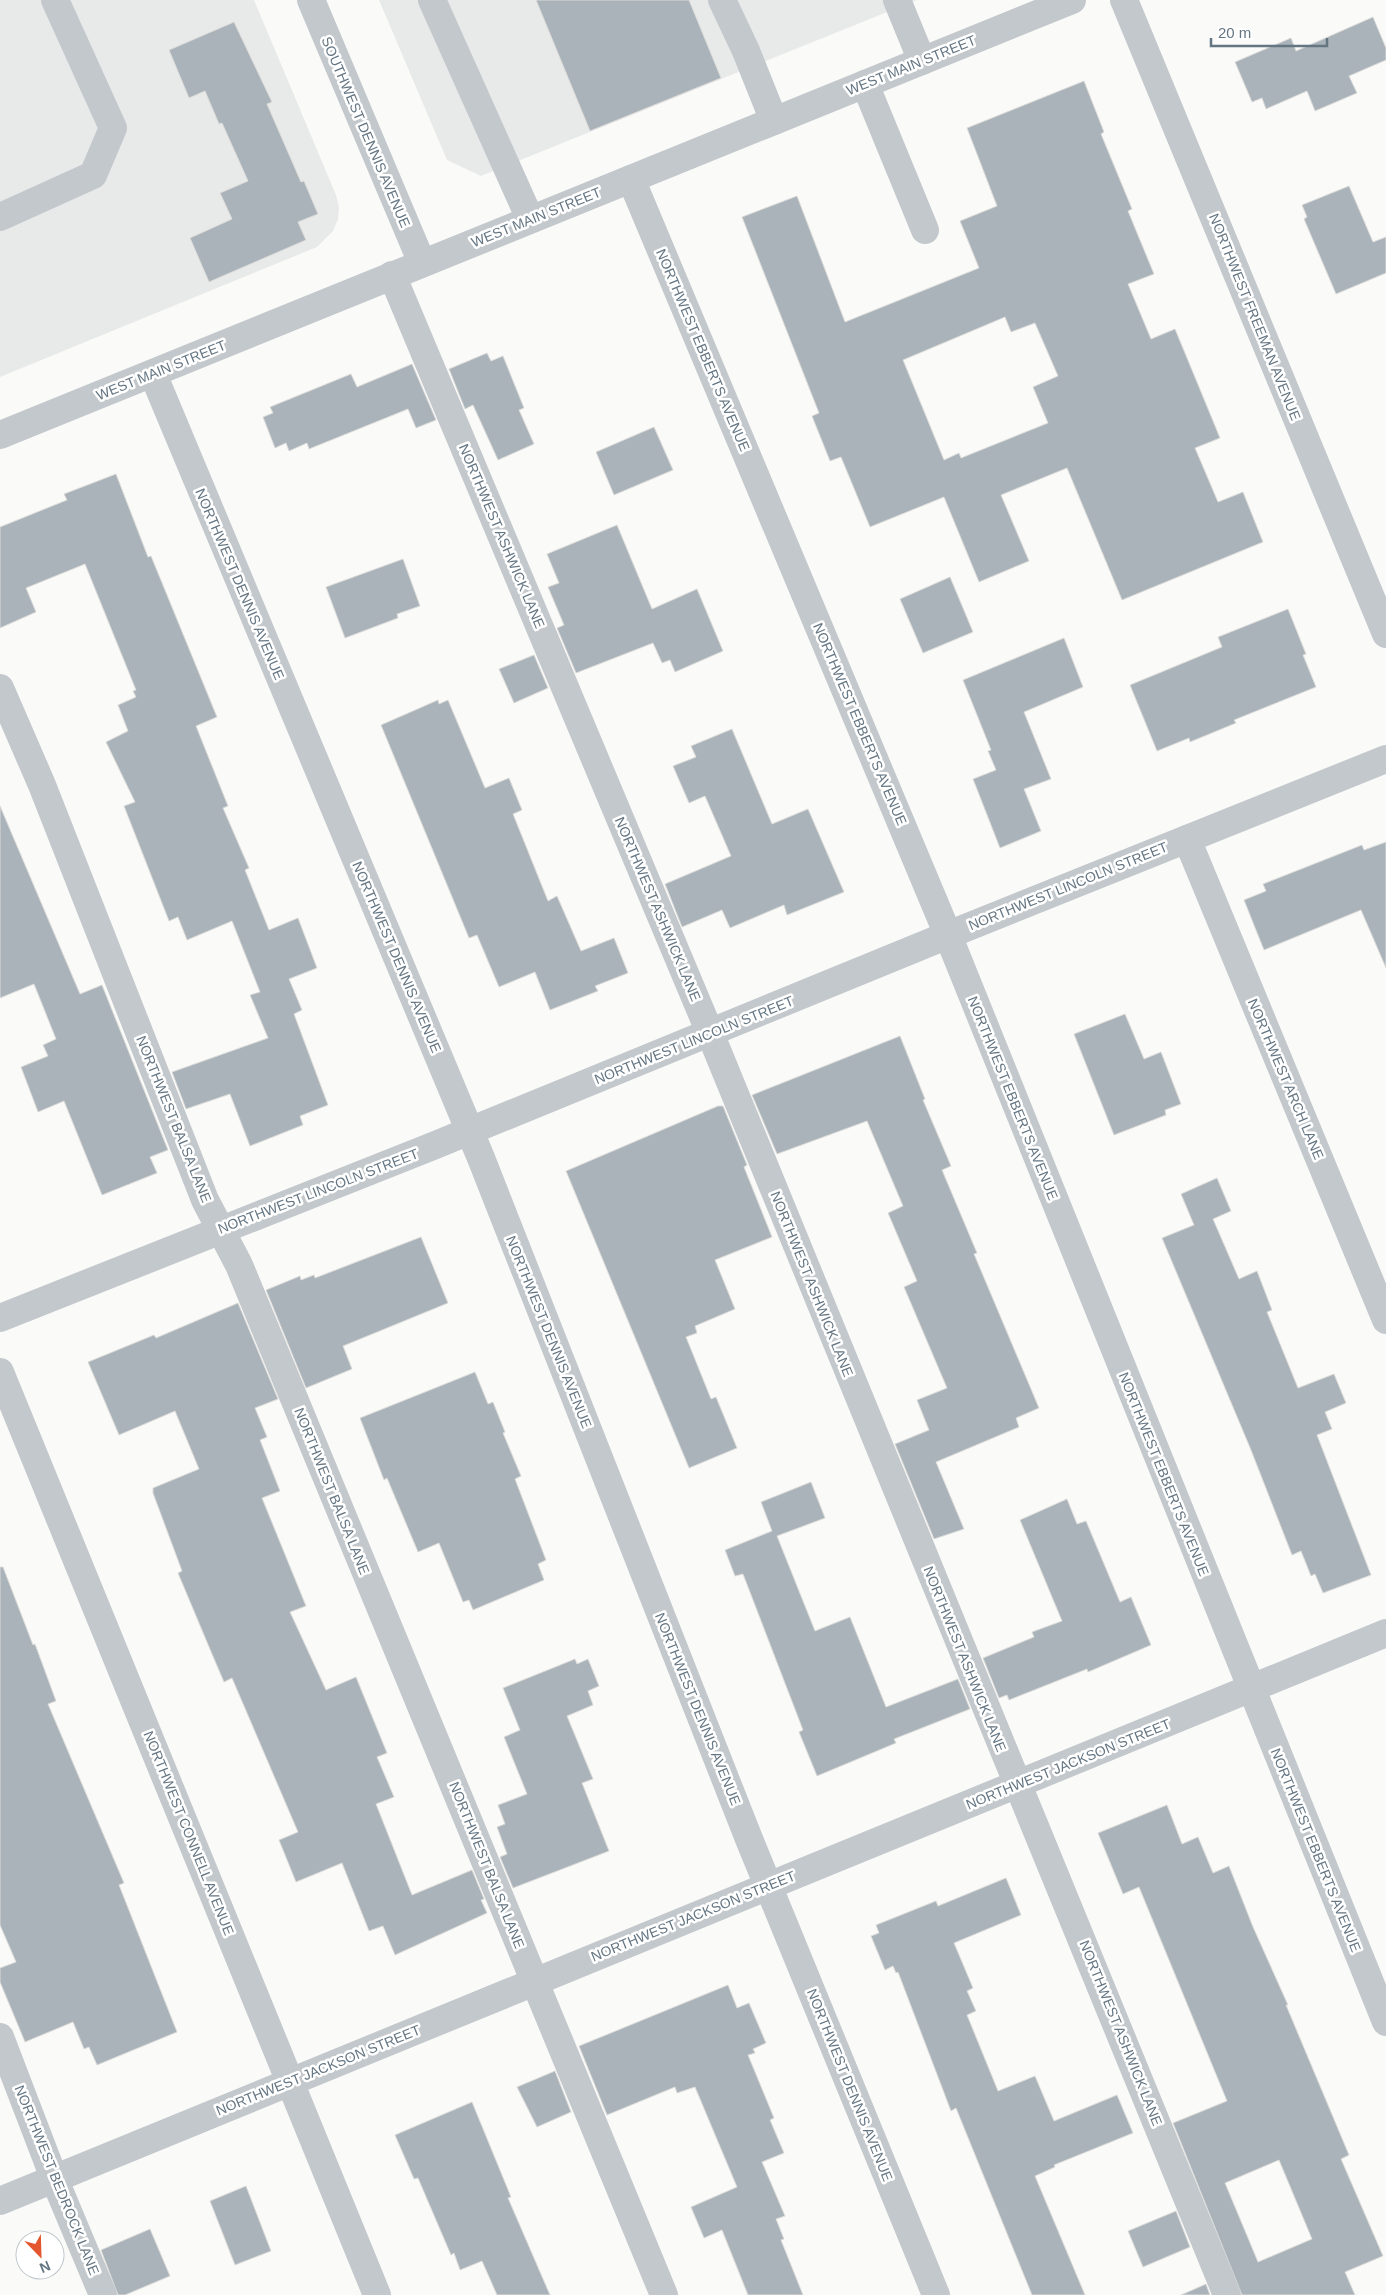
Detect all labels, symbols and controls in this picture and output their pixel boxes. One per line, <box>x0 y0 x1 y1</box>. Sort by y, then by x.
scale bar <box>1211 15 1327 47</box>
text: 20 m <box>1218 24 1251 41</box>
street label: WEST MAIN STREET <box>844 32 978 98</box>
street label: SOUTHWEST DENNIS AVENUE <box>318 34 414 230</box>
street label: WEST MAIN STREET <box>469 184 603 250</box>
street label: NORTHWEST FREEMAN AVENUE <box>1206 211 1304 423</box>
street label: NORTHWEST EBBERTS AVENUE <box>653 246 753 454</box>
street label: WEST MAIN STREET <box>94 337 228 403</box>
street label: NORTHWEST ASHWICK LANE <box>456 441 548 631</box>
street label: NORTHWEST DENNIS AVENUE <box>192 486 288 682</box>
street label: NORTHWEST EBBERTS AVENUE <box>810 620 910 828</box>
street label: NORTHWEST ASHWICK LANE <box>612 814 704 1004</box>
street label: NORTHWEST LINCOLN STREET <box>966 838 1170 933</box>
street label: NORTHWEST DENNIS AVENUE <box>349 859 445 1055</box>
street label: NORTHWEST LINCOLN STREET <box>592 992 796 1087</box>
street label: NORTHWEST EBBERTS AVENUE <box>965 994 1061 1202</box>
street label: NORTHWEST ARCH LANE <box>1245 996 1327 1162</box>
street label: NORTHWEST BALSA LANE <box>133 1033 215 1205</box>
street label: NORTHWEST LINCOLN STREET <box>216 1145 421 1237</box>
street label: NORTHWEST ASHWICK LANE <box>767 1189 857 1379</box>
street label: NORTHWEST DENNIS AVENUE <box>503 1233 595 1431</box>
street label: NORTHWEST EBBERTS AVENUE <box>1116 1370 1212 1578</box>
street label: NORTHWEST BALSA LANE <box>291 1405 373 1577</box>
street label: NORTHWEST ASHWICK LANE <box>920 1564 1010 1754</box>
street label: NORTHWEST DENNIS AVENUE <box>652 1610 744 1808</box>
street label: NORTHWEST JACKSON STREET <box>964 1715 1173 1812</box>
street label: NORTHWEST CONNELL AVENUE <box>141 1729 237 1937</box>
street label: NORTHWEST EBBERTS AVENUE <box>1268 1746 1364 1954</box>
street label: NORTHWEST BALSA LANE <box>446 1779 528 1951</box>
street label: NORTHWEST JACKSON STREET <box>589 1867 798 1964</box>
street label: NORTHWEST ASHWICK LANE <box>1076 1938 1166 2128</box>
street label: NORTHWEST DENNIS AVENUE <box>804 1986 896 2184</box>
street label: NORTHWEST JACKSON STREET <box>214 2021 423 2118</box>
street label: NORTHWEST BEDROCK LANE <box>11 2082 103 2278</box>
north arrow <box>15 2230 65 2280</box>

